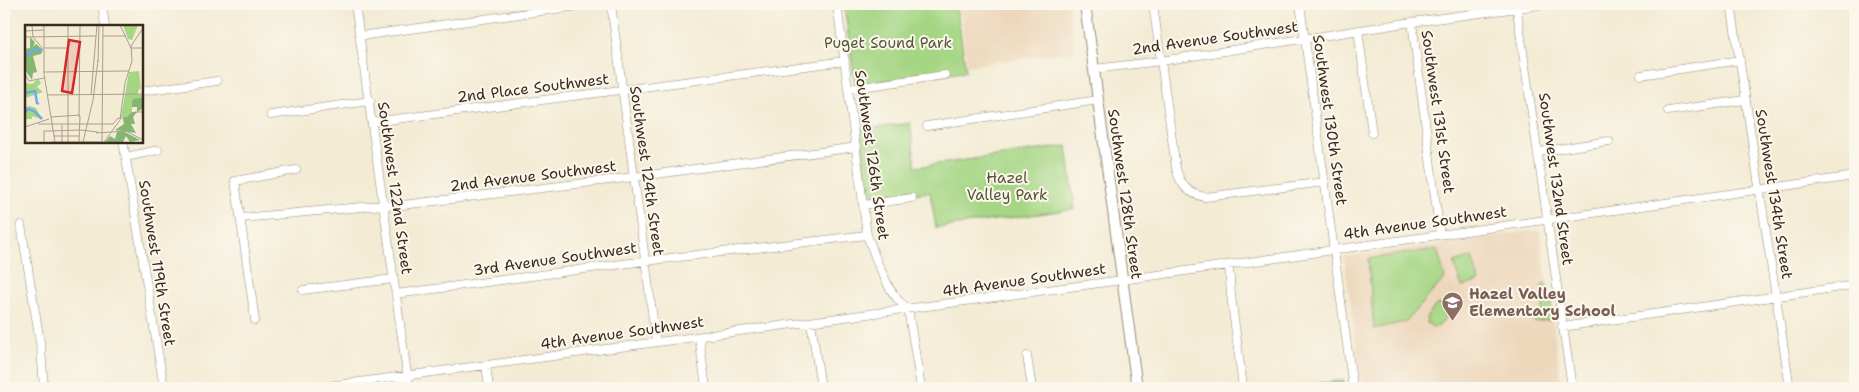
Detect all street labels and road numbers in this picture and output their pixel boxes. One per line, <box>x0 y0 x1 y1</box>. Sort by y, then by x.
street label: 2nd Avenue Southwest <box>1131 16 1299 60</box>
street label: Southwest 131st Street <box>1417 29 1459 195</box>
street label: Southwest 130th Street <box>1308 33 1352 207</box>
street label: 2nd Place Southwest <box>456 69 610 107</box>
street label: Southwest 126th Street <box>850 69 894 241</box>
street label: Southwest 124th Street <box>625 85 669 257</box>
street label: Southwest 132nd Street <box>1534 91 1578 267</box>
street label: Southwest 122nd Street <box>373 100 417 276</box>
street label: Southwest 128th Street <box>1103 108 1147 280</box>
street label: Southwest 134th Street <box>1751 108 1797 280</box>
street label: 2nd Avenue Southwest <box>449 156 617 196</box>
street label: Southwest 119th Street <box>134 179 180 347</box>
street label: 4th Avenue Southwest <box>1342 202 1508 244</box>
street label: 3rd Avenue Southwest <box>472 238 638 280</box>
street label: 4th Avenue Southwest <box>941 259 1107 301</box>
street label: 4th Avenue Southwest <box>539 312 705 354</box>

